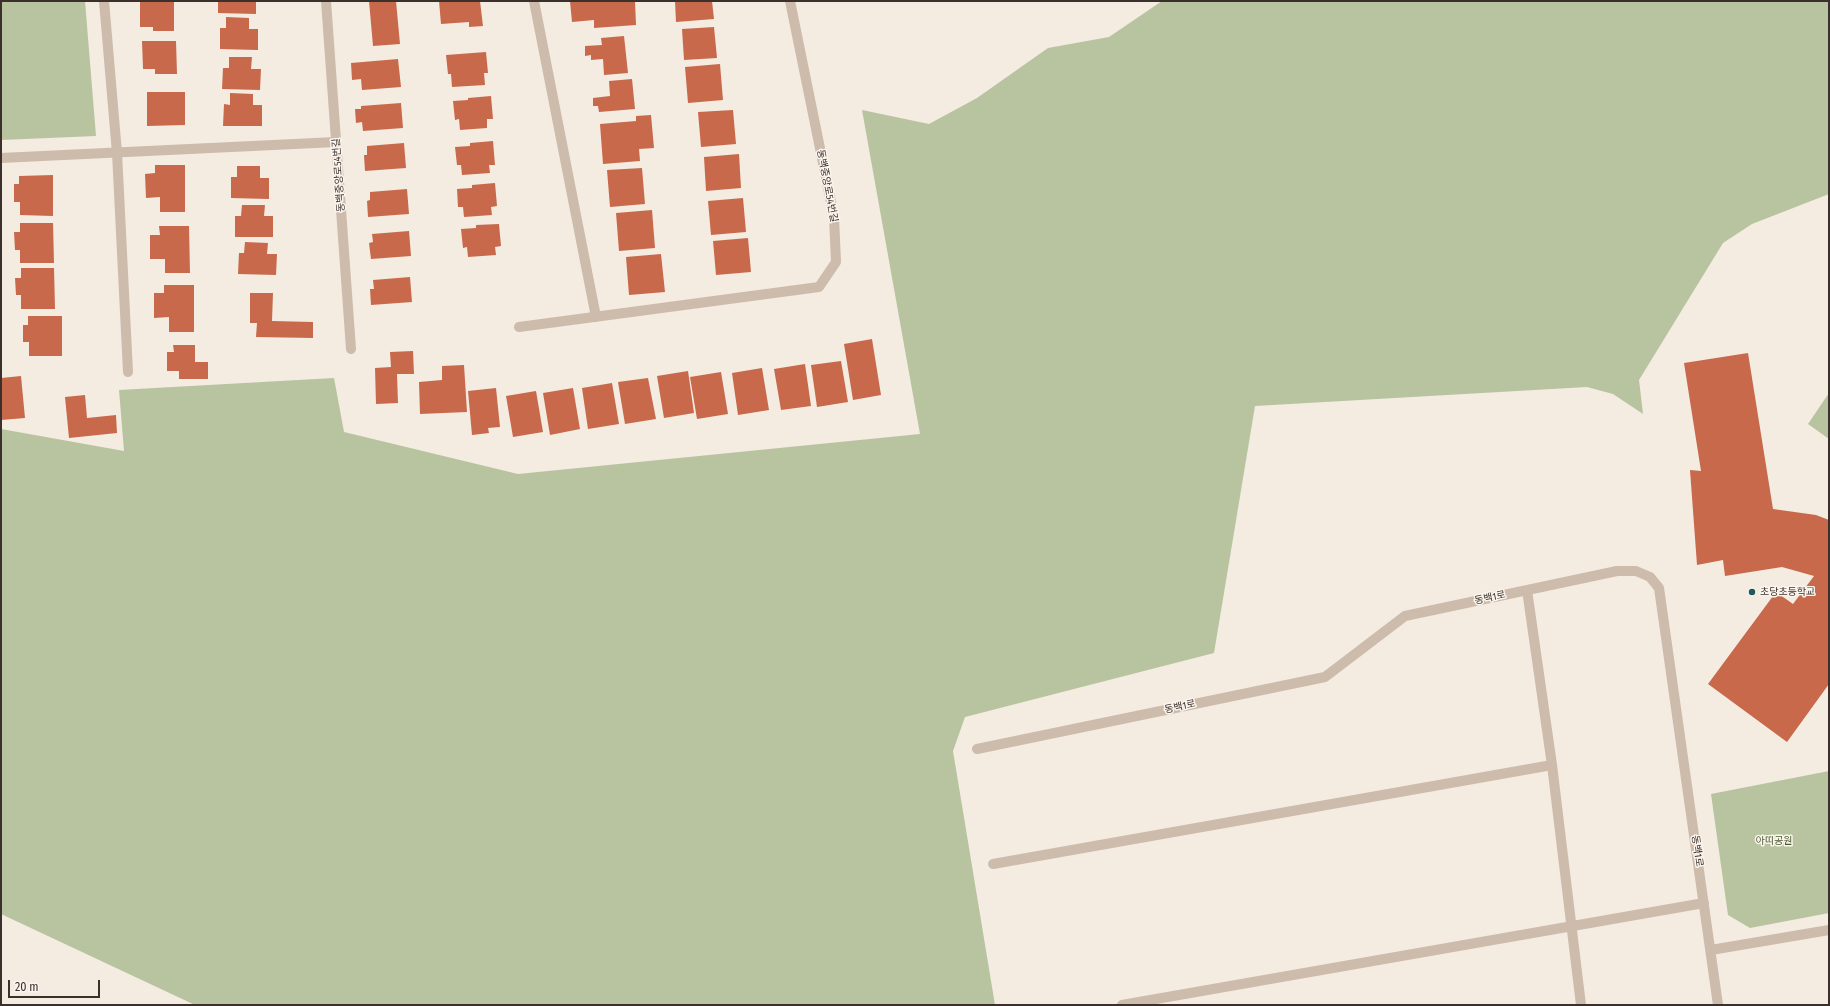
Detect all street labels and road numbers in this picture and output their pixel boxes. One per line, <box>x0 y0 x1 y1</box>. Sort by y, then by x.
street label: 동백중앙로54번길 <box>330 138 348 212</box>
street label: 동백중앙로54번길 <box>814 149 840 223</box>
street label: 동백1로 <box>1473 589 1507 607</box>
street label: 동백1로 <box>1163 698 1197 716</box>
street label: 동백1로 <box>1689 835 1705 867</box>

